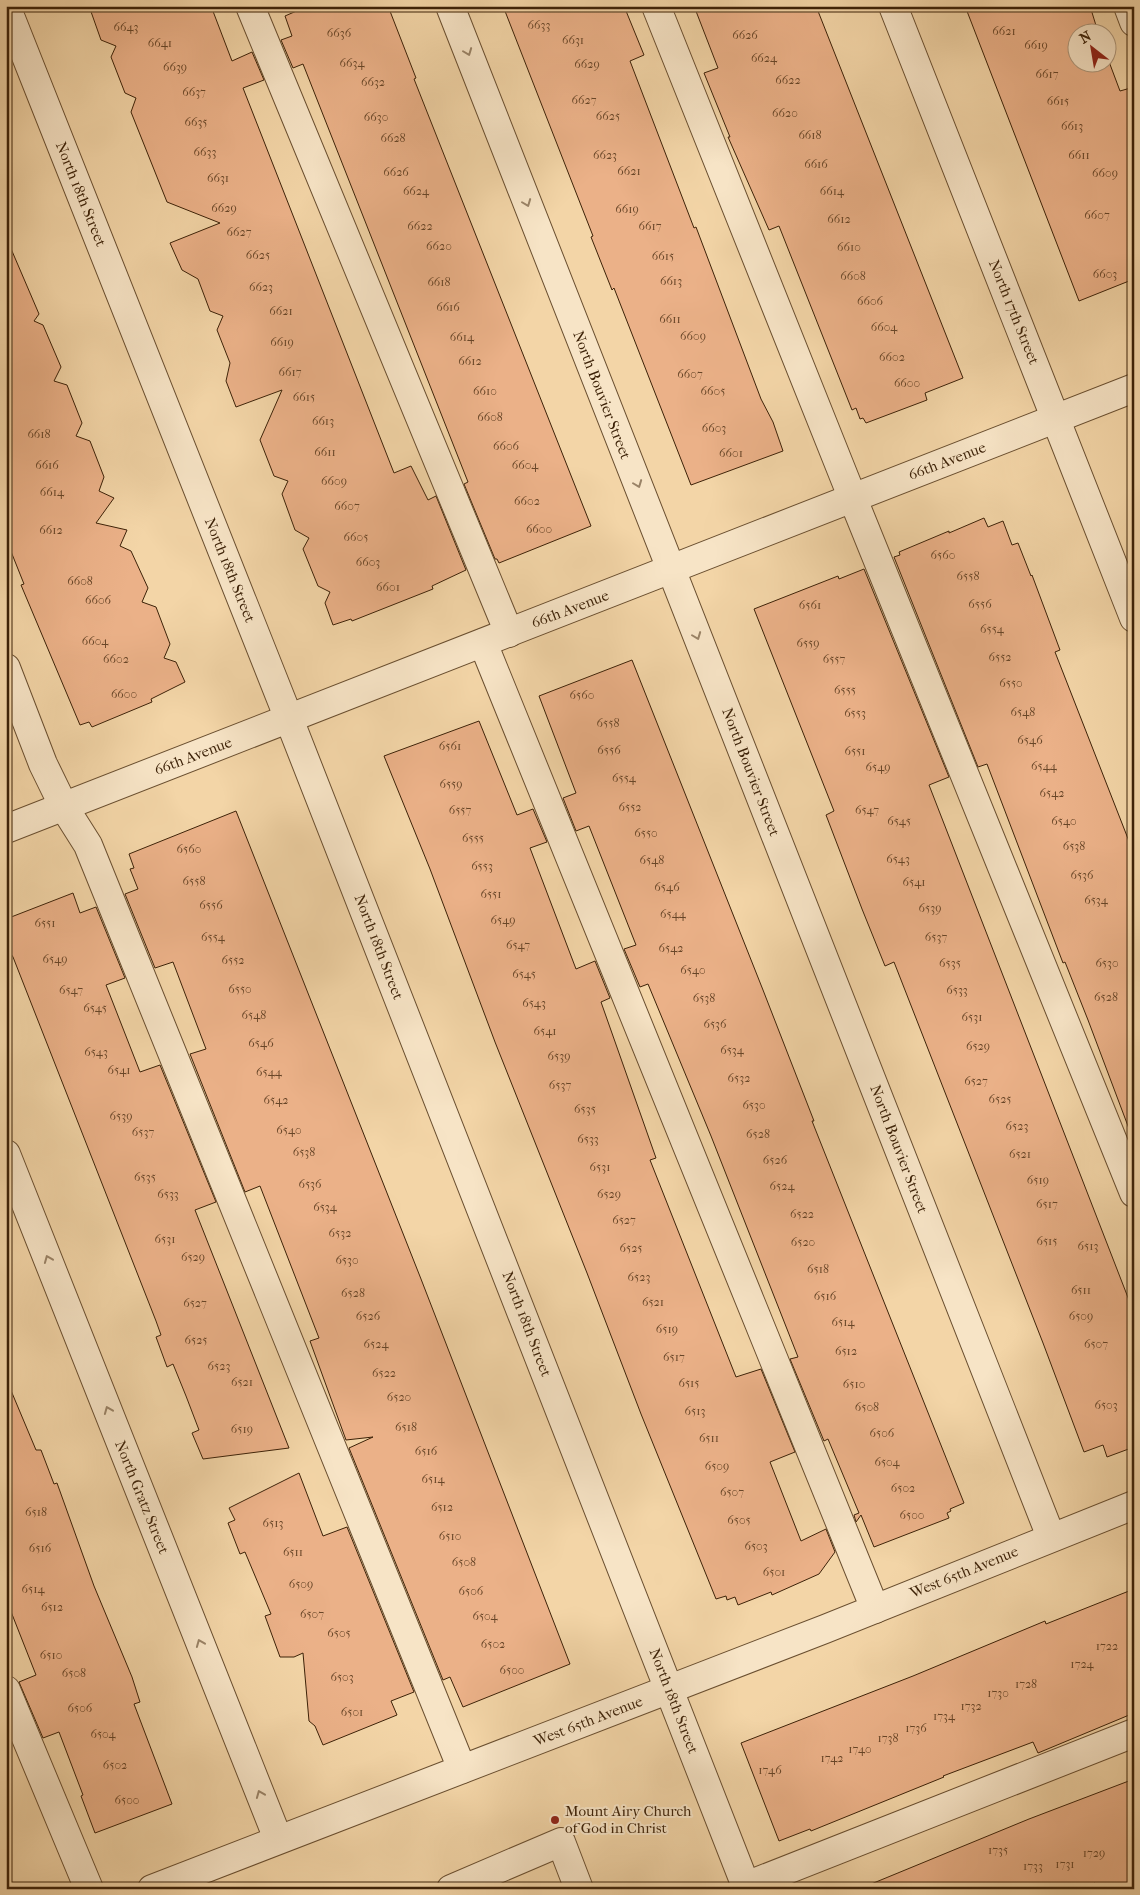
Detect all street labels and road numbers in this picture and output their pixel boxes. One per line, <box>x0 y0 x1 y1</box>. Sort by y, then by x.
street label: North 18th Street <box>52 139 110 250</box>
street label: North 17th Street <box>985 257 1043 368</box>
street label: North Bouvier Street <box>569 328 635 462</box>
street label: 66th Avenue <box>906 438 989 484</box>
street label: North 18th Street <box>201 515 259 626</box>
street label: 66th Avenue <box>529 586 612 632</box>
street label: North Bouvier Street <box>718 705 784 839</box>
street label: 66th Avenue <box>152 733 235 779</box>
street label: North 18th Street <box>351 892 408 1003</box>
street label: North Bouvier Street <box>866 1082 932 1216</box>
street label: North 18th Street <box>499 1269 556 1380</box>
street label: North Gratz Street <box>111 1438 173 1557</box>
street label: West 65th Avenue <box>906 1542 1021 1602</box>
street label: North 18th Street <box>646 1646 703 1757</box>
street label: West 65th Avenue <box>530 1692 646 1750</box>

